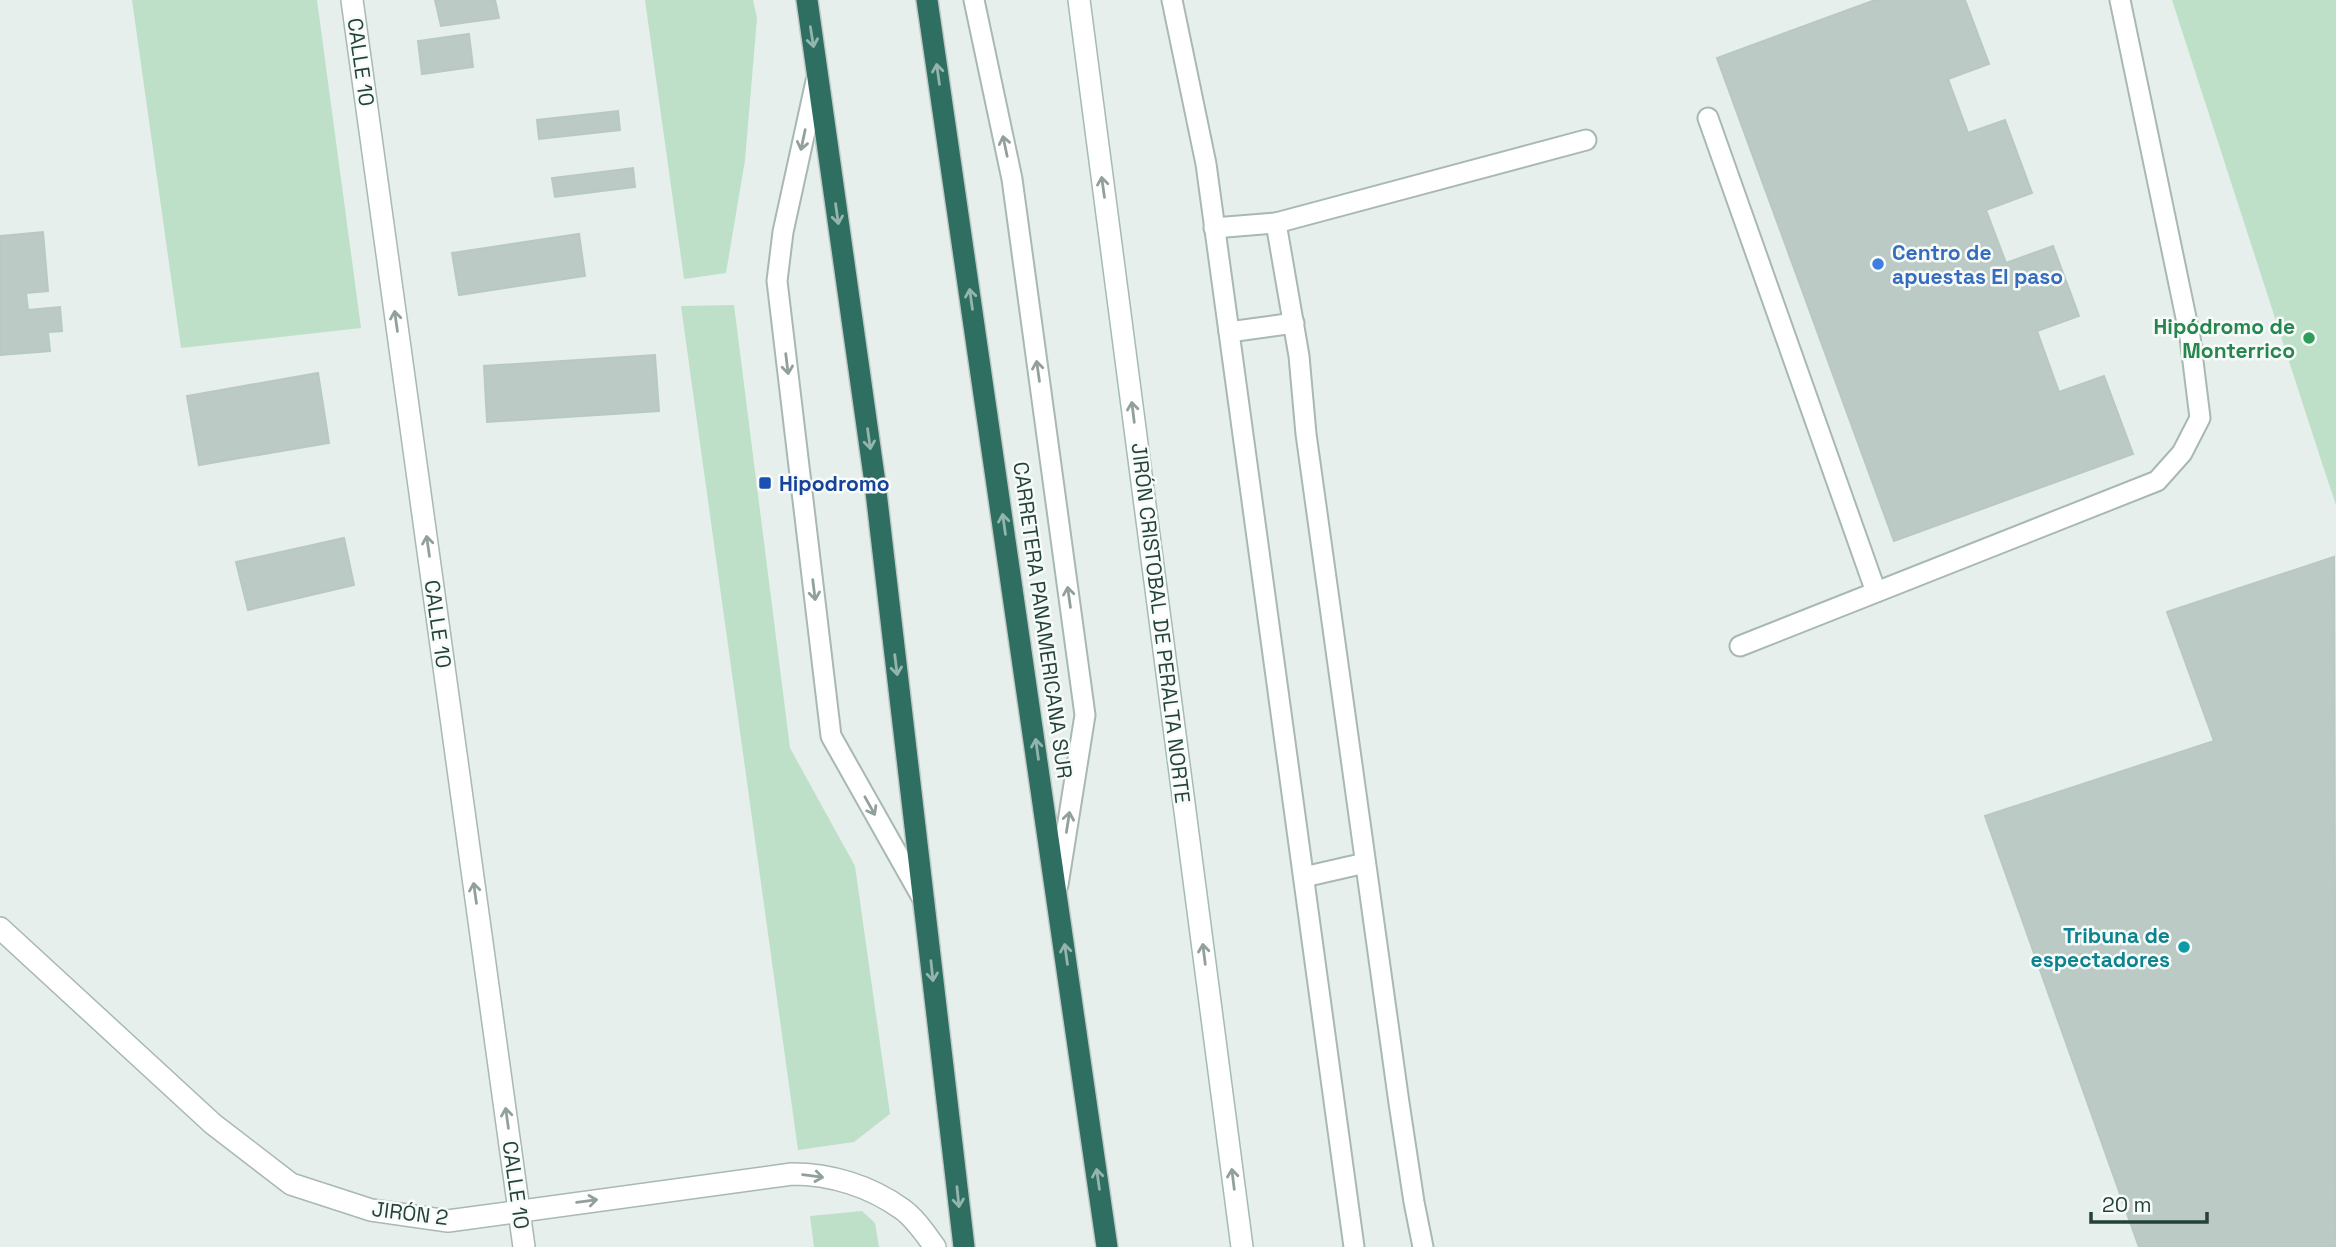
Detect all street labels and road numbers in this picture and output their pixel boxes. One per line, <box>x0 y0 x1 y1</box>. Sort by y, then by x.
street label: CALLE 10 <box>341 16 381 108</box>
street label: JIRÓN CRISTOBAL DE PERALTA NORTE <box>1125 441 1197 805</box>
street label: CARRETERA PANAMERICANA SUR <box>1007 460 1079 780</box>
street label: CALLE 10 <box>418 578 458 670</box>
street label: CALLE 10 <box>496 1139 536 1231</box>
street label: JIRÓN 2 <box>370 1195 450 1231</box>

